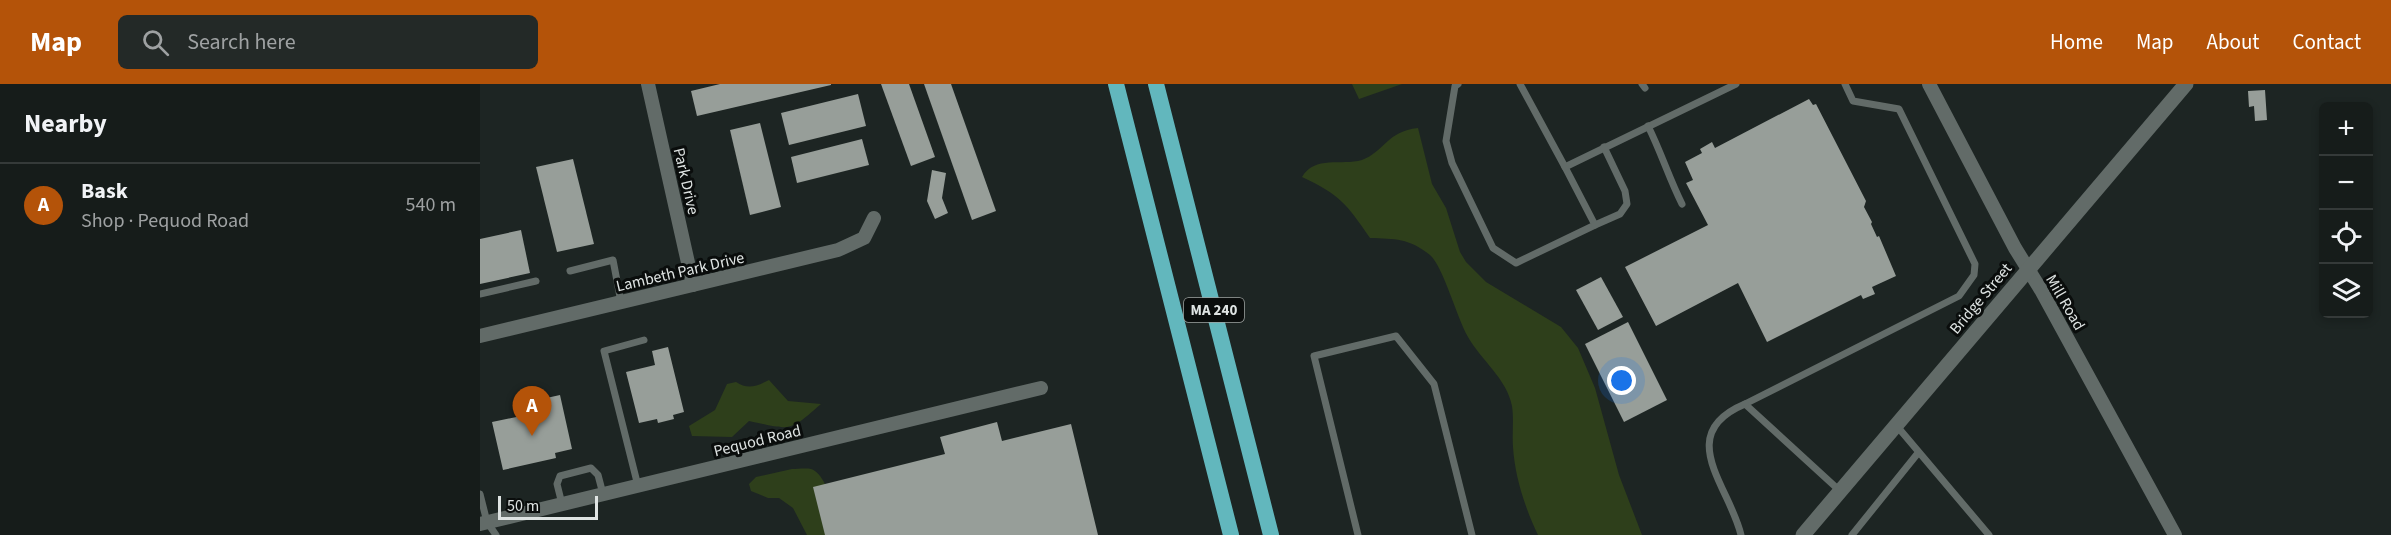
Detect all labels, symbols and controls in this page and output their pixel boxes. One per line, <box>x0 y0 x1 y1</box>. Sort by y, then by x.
search box <box>118 15 538 69</box>
text: Map <box>30 22 82 62</box>
icon: search <box>139 26 172 59</box>
text: Search here <box>187 26 296 58</box>
text: Home <box>2050 27 2103 57</box>
text: Map <box>2136 27 2174 57</box>
text: About <box>2207 27 2259 57</box>
text: Contact <box>2292 27 2361 57</box>
map controls <box>2319 102 2373 318</box>
button: + <box>2319 102 2373 156</box>
text: Nearby <box>24 105 107 142</box>
street label: Park Drive <box>668 146 704 217</box>
button: − <box>2319 156 2373 210</box>
text: Bask <box>81 175 128 207</box>
text: A <box>38 191 49 219</box>
text: 540 m <box>406 191 456 219</box>
text: Shop · Pequod Road <box>81 207 249 235</box>
button: locate <box>2319 210 2373 264</box>
street label: Lambeth Park Drive <box>614 247 746 297</box>
street label: Bridge Street <box>1944 258 2017 339</box>
button: layers <box>2319 264 2373 318</box>
street label: Mill Road <box>2040 270 2090 335</box>
road number: MA 240 <box>1184 298 1244 322</box>
your location <box>1607 366 1636 395</box>
pin: A <box>512 386 552 436</box>
street label: Pequod Road <box>711 419 803 462</box>
scale bar <box>498 493 598 520</box>
text: 50 m <box>507 495 539 517</box>

